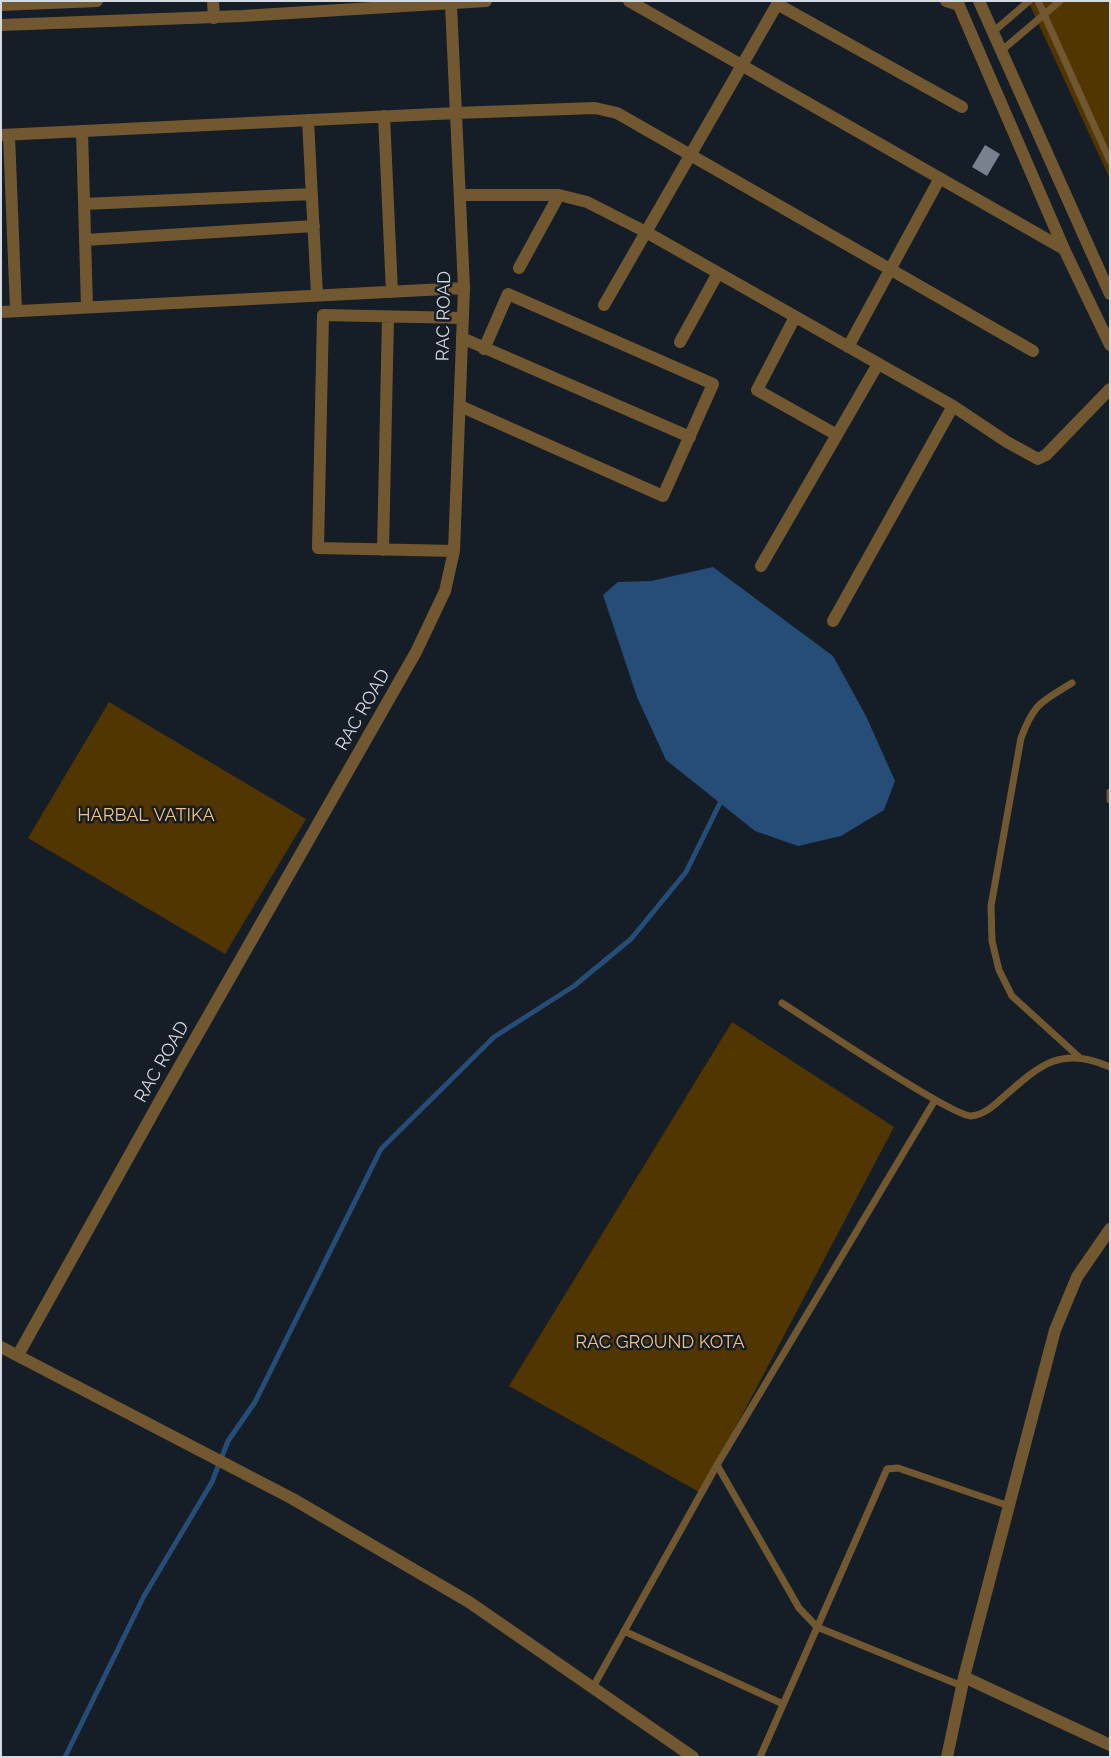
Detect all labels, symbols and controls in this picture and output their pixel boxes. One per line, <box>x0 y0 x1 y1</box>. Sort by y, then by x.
street label: RAC ROAD <box>432 271 456 361</box>
street label: RAC ROAD <box>331 666 395 754</box>
park label: HARBAL VATIKA <box>77 805 215 827</box>
street label: RAC ROAD <box>130 1018 194 1106</box>
park label: RAC GROUND KOTA <box>575 1332 745 1354</box>

